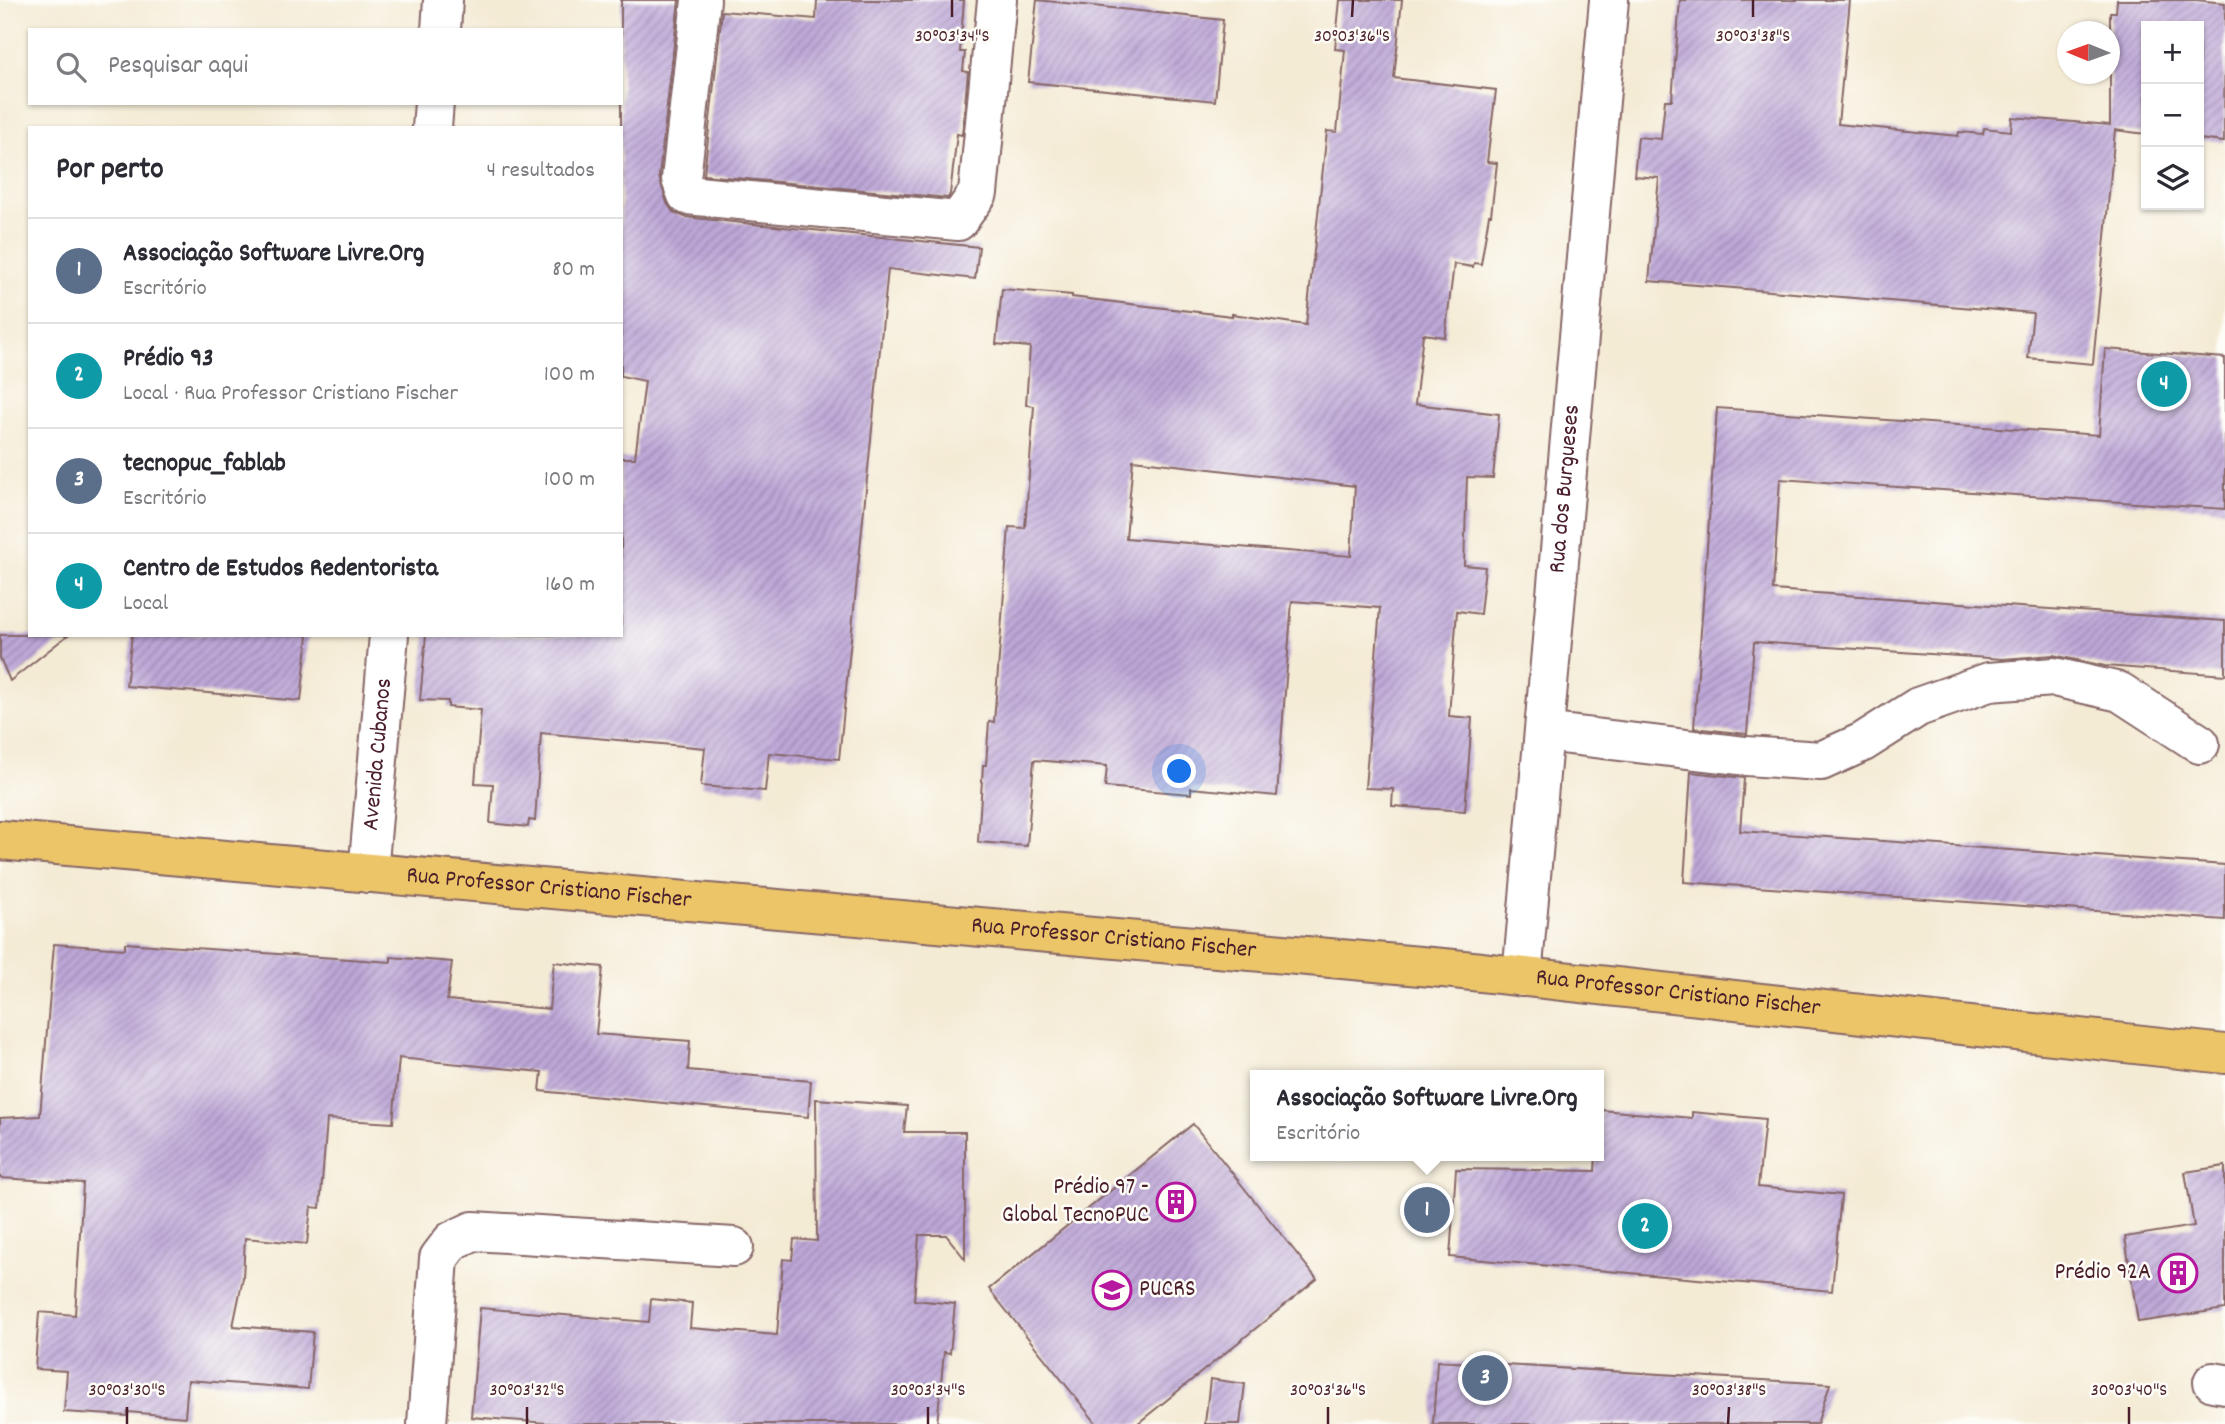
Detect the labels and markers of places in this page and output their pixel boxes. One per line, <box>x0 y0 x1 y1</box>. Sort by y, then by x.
pin: 4 <box>2141 358 2187 410</box>
place label: Prédio 97 - Global TecnoPUC <box>1002 1171 1149 1233</box>
building icon: Prédio 97 - Global TecnoPUC <box>1155 1181 1197 1223</box>
pin: 1 <box>1404 1184 1450 1236</box>
pin: 2 <box>1622 1200 1668 1252</box>
building icon: Prédio 92A <box>2157 1252 2199 1294</box>
place label: Prédio 92A <box>2054 1256 2151 1290</box>
school or university icon: PUCRS <box>1091 1269 1133 1311</box>
place label: PUCRS <box>1139 1273 1196 1307</box>
pin: 3 <box>1462 1352 1508 1404</box>

